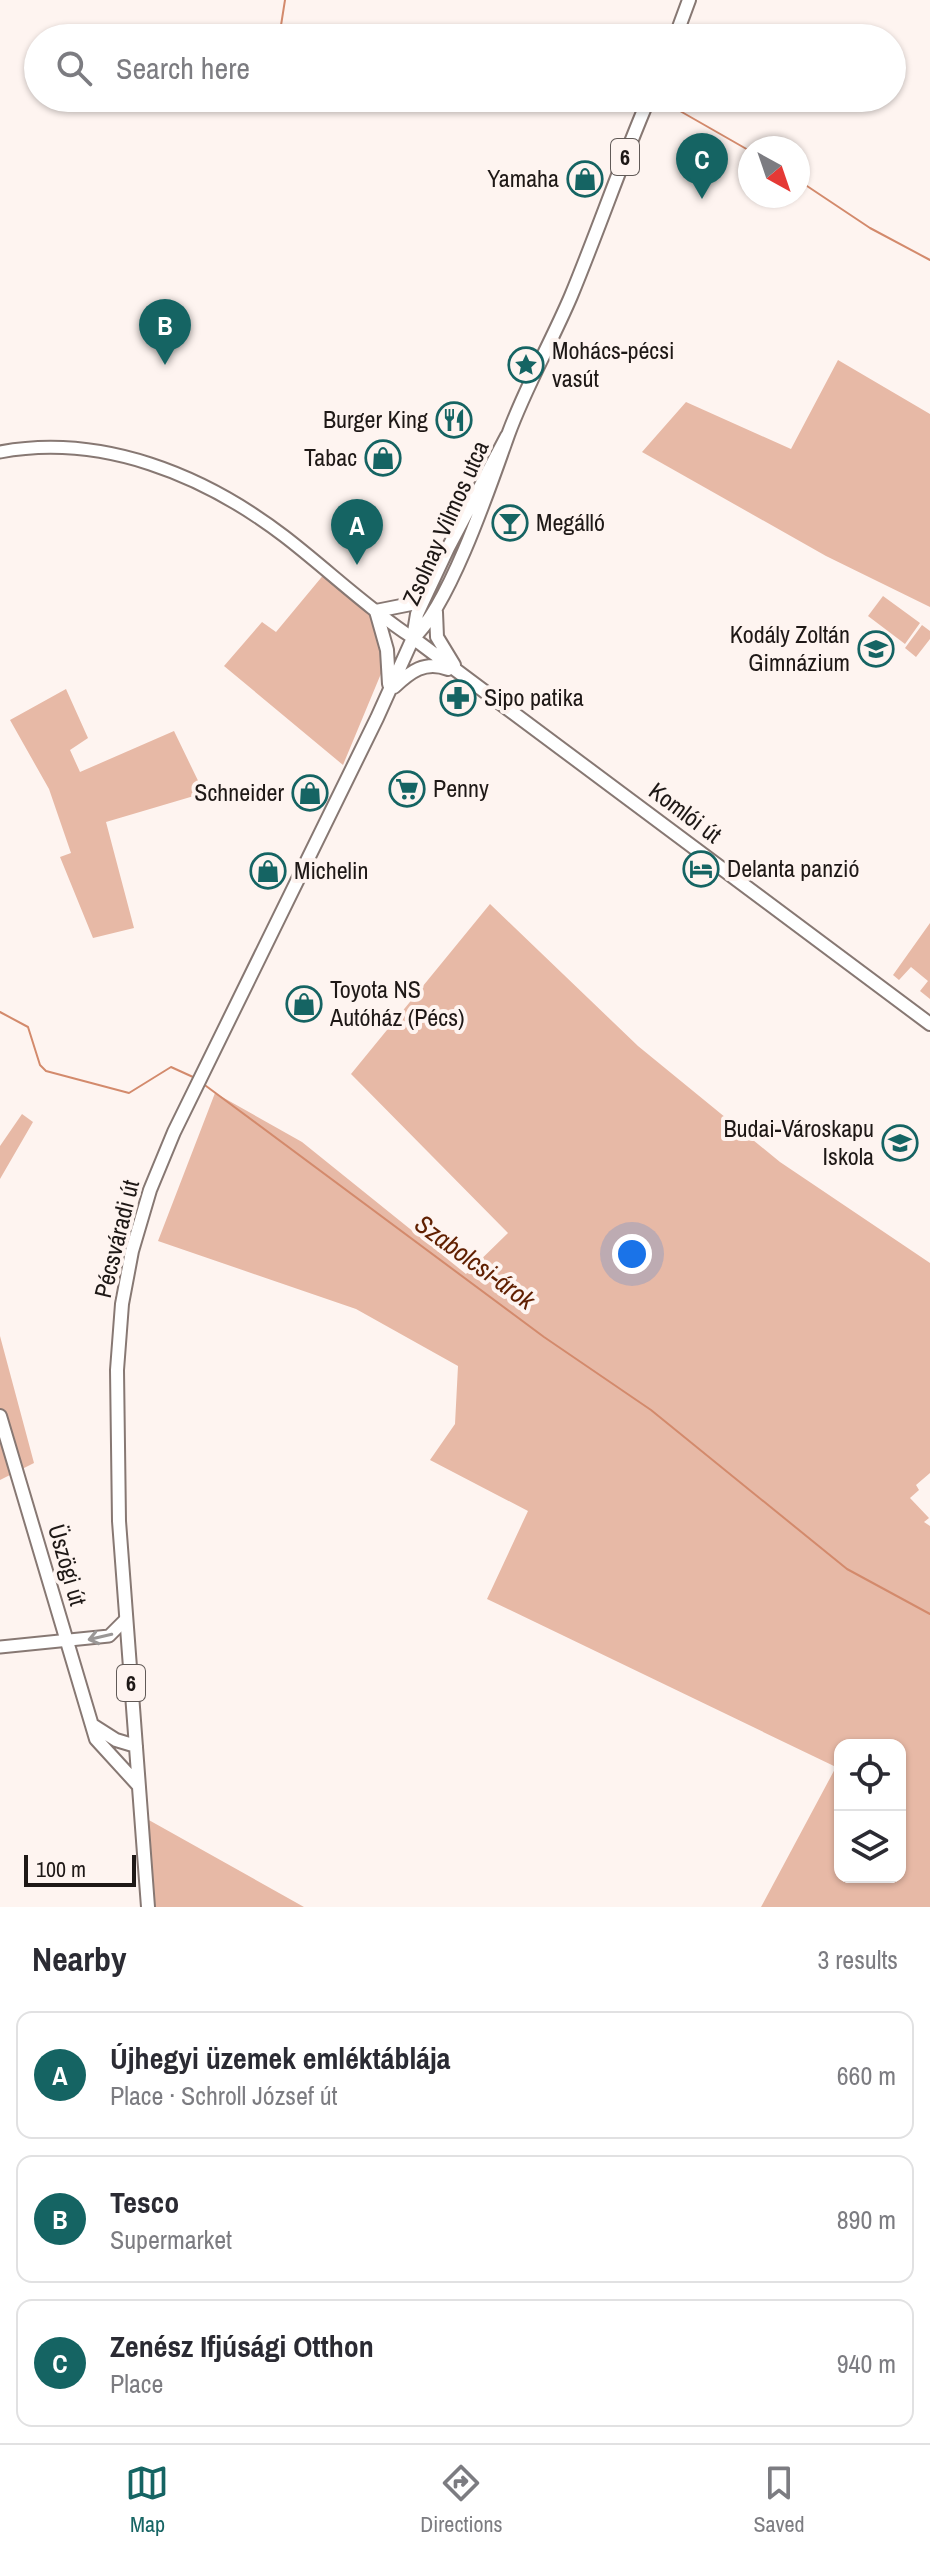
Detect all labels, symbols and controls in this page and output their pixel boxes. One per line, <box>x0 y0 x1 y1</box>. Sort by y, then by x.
search box <box>24 24 906 112</box>
icon: search <box>52 46 96 90</box>
text: Search here <box>116 48 250 88</box>
pin: C <box>676 133 728 199</box>
north arrow <box>738 136 810 208</box>
road number: 6 <box>611 139 639 175</box>
shop icon: Yamaha <box>566 160 604 198</box>
place label: Yamaha <box>487 162 559 194</box>
pin: B <box>139 299 191 365</box>
place label: Mohács-pécsi vasút <box>552 334 675 394</box>
place icon: Mohács-pécsi vasút <box>507 346 545 384</box>
restaurant icon: Burger King <box>435 401 473 439</box>
place label: Burger King <box>323 403 428 435</box>
street label: Zsolnay Vilmos utca <box>395 435 496 610</box>
shop icon: Tabac <box>364 439 402 477</box>
place label: Tabac <box>304 441 357 473</box>
pin: A <box>331 499 383 565</box>
bar icon: Megálló <box>491 504 529 542</box>
place label: Megálló <box>536 506 605 538</box>
place label: Kodály Zoltán Gimnázium <box>730 618 850 678</box>
school or university icon: Kodály Zoltán Gimnázium <box>857 630 895 668</box>
pharmacy icon: Sipo patika <box>439 679 477 717</box>
place label: Sipo patika <box>484 681 584 713</box>
supermarket icon: Penny <box>388 770 426 808</box>
place label: Penny <box>433 772 489 804</box>
shop icon: Schneider <box>291 774 329 812</box>
street label: Komlói út <box>643 774 729 850</box>
place label: Schneider <box>194 776 284 808</box>
hotel icon: Delanta panzió <box>682 850 720 888</box>
shop icon: Michelin <box>249 852 287 890</box>
place label: Delanta panzió <box>727 852 859 884</box>
place label: Michelin <box>294 854 368 886</box>
place label: Toyota NS Autóház (Pécs) <box>329 973 465 1033</box>
shop icon: Toyota NS Autóház (Pécs) <box>285 985 323 1023</box>
place label: Budai-Városkapu Iskola <box>723 1112 874 1172</box>
school or university icon: Budai-Városkapu Iskola <box>881 1124 919 1162</box>
street label: Pécsváradi út <box>86 1176 146 1301</box>
water label: Szabolcsi-árok <box>408 1206 544 1318</box>
your location <box>612 1234 652 1274</box>
street label: Üszögi út <box>41 1520 95 1610</box>
one-way arrow <box>87 1630 113 1645</box>
road number: 6 <box>117 1665 145 1701</box>
map controls <box>834 1739 906 1883</box>
button: locate <box>834 1739 906 1811</box>
button: layers <box>834 1811 906 1883</box>
scale bar <box>24 1851 136 1887</box>
text: 100 m <box>36 1854 86 1884</box>
text: Nearby <box>32 1936 127 1982</box>
text: 3 results <box>817 1942 898 1977</box>
text: Újhegyi üzemek emléktáblája <box>110 2038 450 2078</box>
text: A <box>52 2058 68 2093</box>
text: 660 m <box>837 2058 896 2093</box>
text: Place · Schroll József út <box>110 2078 338 2113</box>
text: Tesco <box>110 2182 179 2222</box>
text: B <box>52 2202 68 2237</box>
text: 890 m <box>837 2202 896 2237</box>
text: Supermarket <box>110 2222 232 2257</box>
text: Zenész Ifjúsági Otthon <box>110 2326 374 2366</box>
text: C <box>52 2346 68 2381</box>
text: 940 m <box>837 2346 896 2381</box>
text: Place <box>110 2366 163 2401</box>
tab: Map <box>125 2461 169 2539</box>
tab: Directions <box>420 2461 503 2539</box>
tab: Saved <box>753 2461 805 2539</box>

